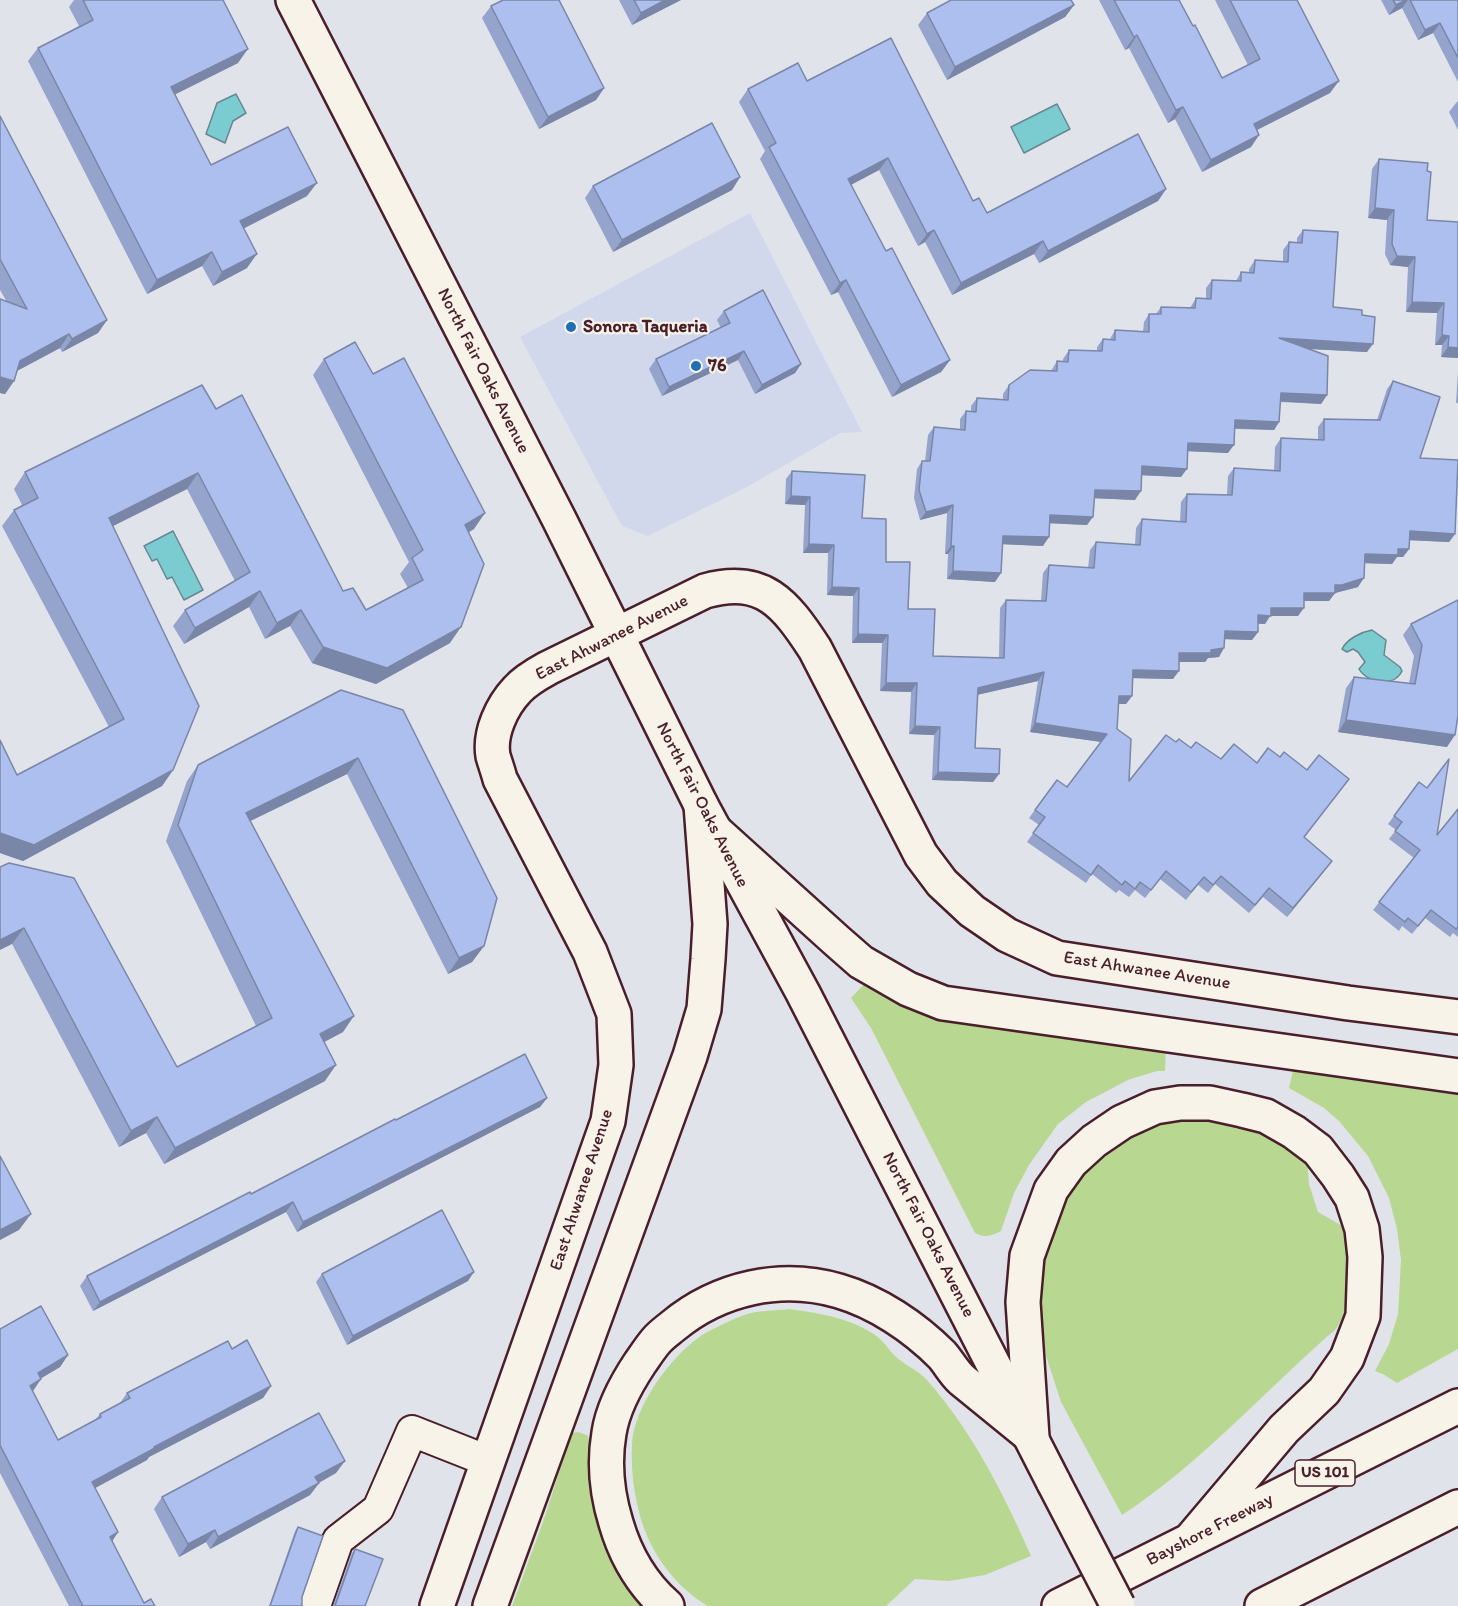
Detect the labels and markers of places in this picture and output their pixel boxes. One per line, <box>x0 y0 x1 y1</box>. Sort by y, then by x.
place label: Sonora Taqueria <box>583 316 707 338</box>
marker: Sonora Taqueria <box>564 320 578 334</box>
place label: 76 <box>708 355 726 377</box>
marker: 76 <box>689 359 703 373</box>

